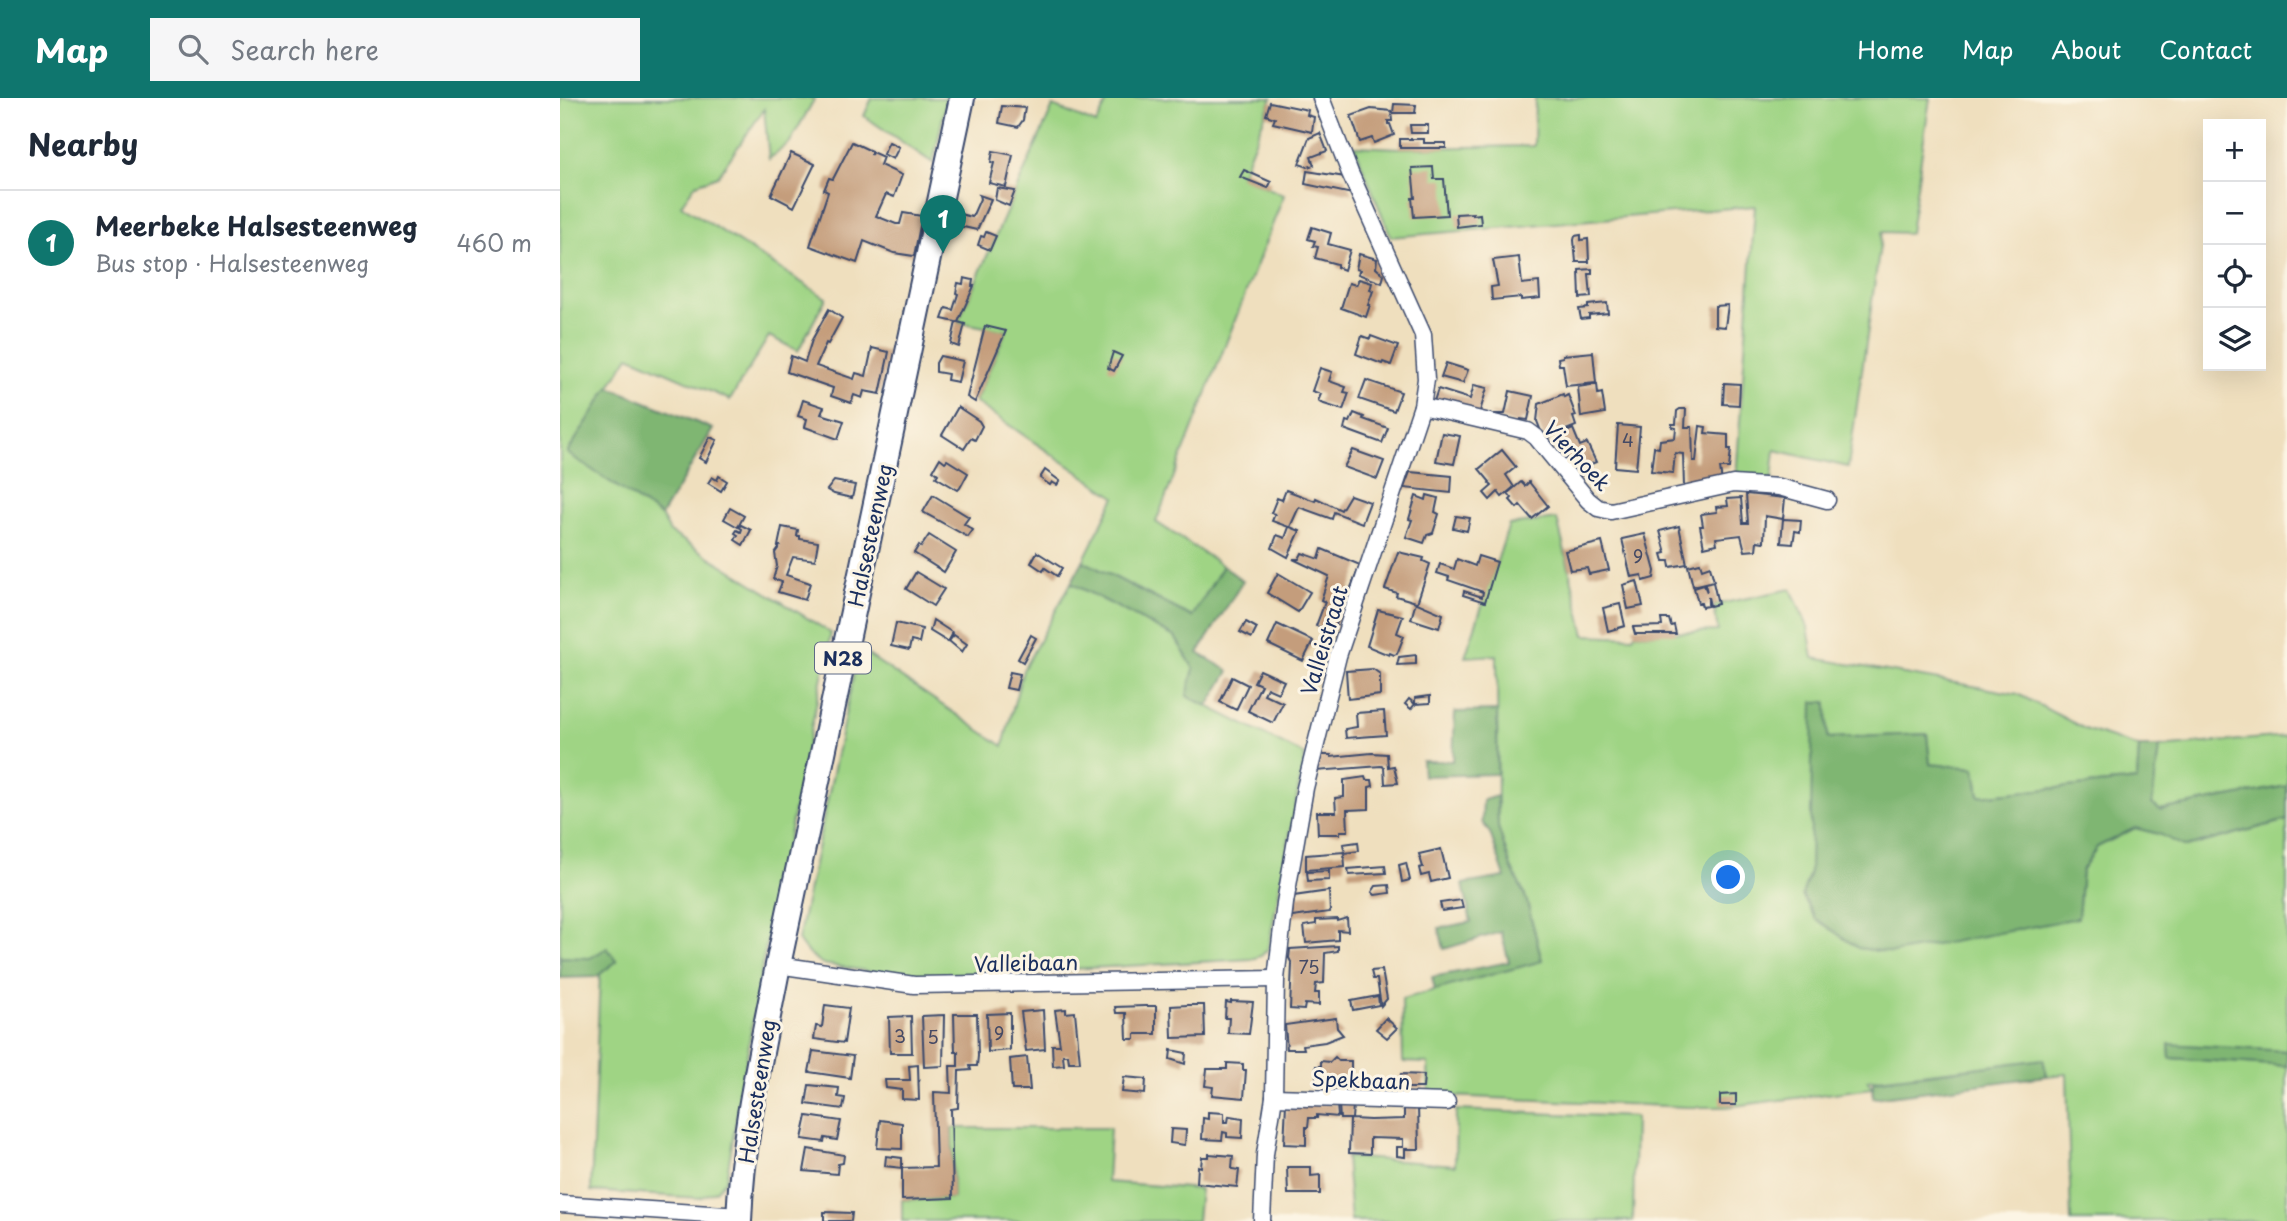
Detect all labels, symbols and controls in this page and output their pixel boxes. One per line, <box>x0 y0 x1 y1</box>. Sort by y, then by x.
search box <box>150 18 640 81</box>
text: Map <box>35 24 108 74</box>
icon: search <box>174 30 212 68</box>
text: Search here <box>230 30 379 69</box>
text: Home <box>1857 31 1924 67</box>
text: Map <box>1962 31 2013 67</box>
text: About <box>2051 31 2121 67</box>
text: Contact <box>2159 31 2252 67</box>
map controls <box>2203 119 2266 371</box>
button: + <box>2203 119 2266 182</box>
text: Nearby <box>28 121 138 166</box>
button: − <box>2203 182 2266 245</box>
pin: 1 <box>920 195 966 253</box>
text: Meerbeke Halsesteenweg <box>95 206 418 245</box>
text: 1 <box>46 225 57 260</box>
text: 460 m <box>457 225 532 260</box>
text: Bus stop · Halsesteenweg <box>95 245 370 280</box>
button: locate <box>2203 245 2266 308</box>
button: layers <box>2203 308 2266 371</box>
street label: Vierhoek <box>1537 412 1619 498</box>
house number: 4 <box>1622 426 1634 453</box>
street label: Halsesteenweg <box>838 460 900 610</box>
house number: 9 <box>1633 542 1643 569</box>
street label: Valleistraat <box>1291 581 1355 699</box>
road number: N28 <box>815 642 871 674</box>
your location <box>1711 860 1745 894</box>
street label: Valleibaan <box>974 945 1078 979</box>
house number: 75 <box>1299 953 1320 980</box>
street label: Halsesteenweg <box>729 1016 783 1166</box>
house number: 9 <box>994 1019 1004 1046</box>
house number: 3 <box>894 1022 906 1049</box>
house number: 5 <box>927 1023 939 1050</box>
street label: Spekbaan <box>1311 1061 1411 1097</box>

